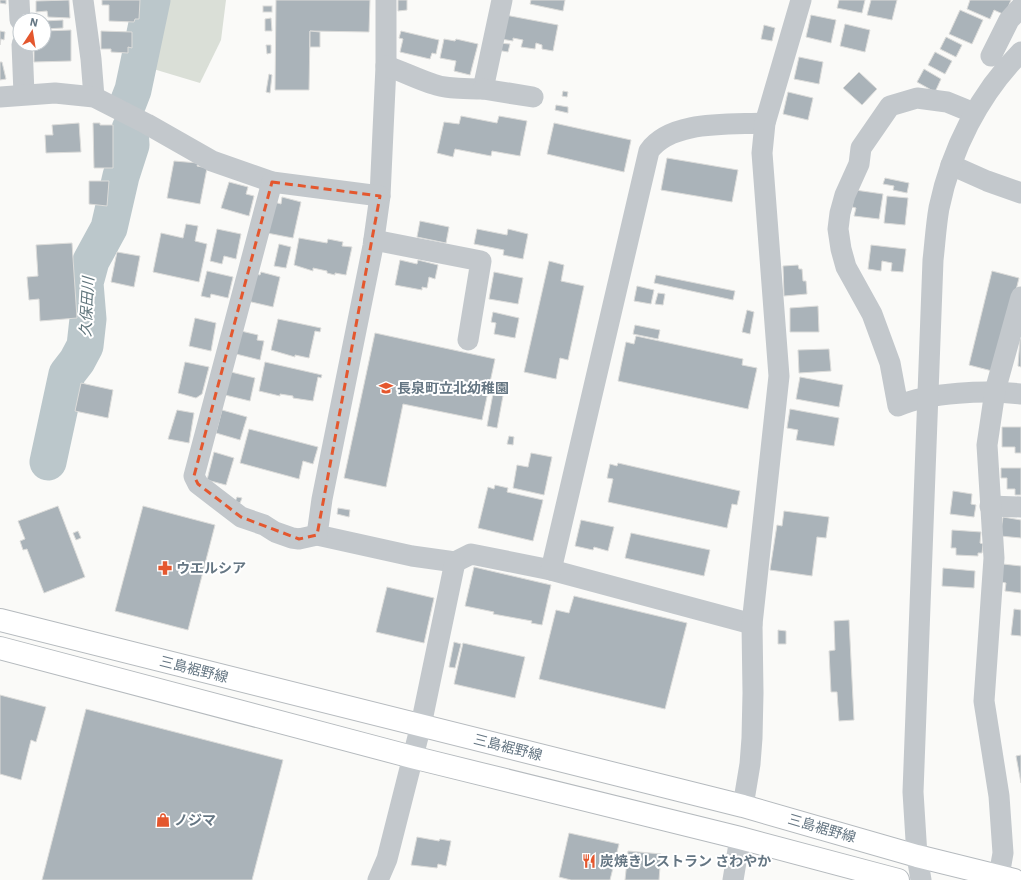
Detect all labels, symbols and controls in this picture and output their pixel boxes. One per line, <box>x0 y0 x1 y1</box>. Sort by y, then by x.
north arrow <box>12 12 52 52</box>
text: N <box>29 15 39 30</box>
water label: 久保田川 <box>75 275 98 337</box>
place label: 長泉町立北幼稚園 <box>397 379 509 397</box>
school or university icon: 長泉町立北幼稚園 <box>378 380 394 396</box>
place label: ウエルシア <box>176 559 246 577</box>
pharmacy icon: ウエルシア <box>157 560 173 576</box>
street label: 三島裾野線 <box>158 652 230 686</box>
street label: 三島裾野線 <box>472 730 544 764</box>
street label: 三島裾野線 <box>786 810 858 846</box>
place label: ノジマ <box>174 811 216 829</box>
shop icon: ノジマ <box>155 812 171 828</box>
place label: 炭焼きレストラン さわやか <box>600 852 771 870</box>
restaurant icon: 炭焼きレストラン さわやか <box>581 853 597 869</box>

